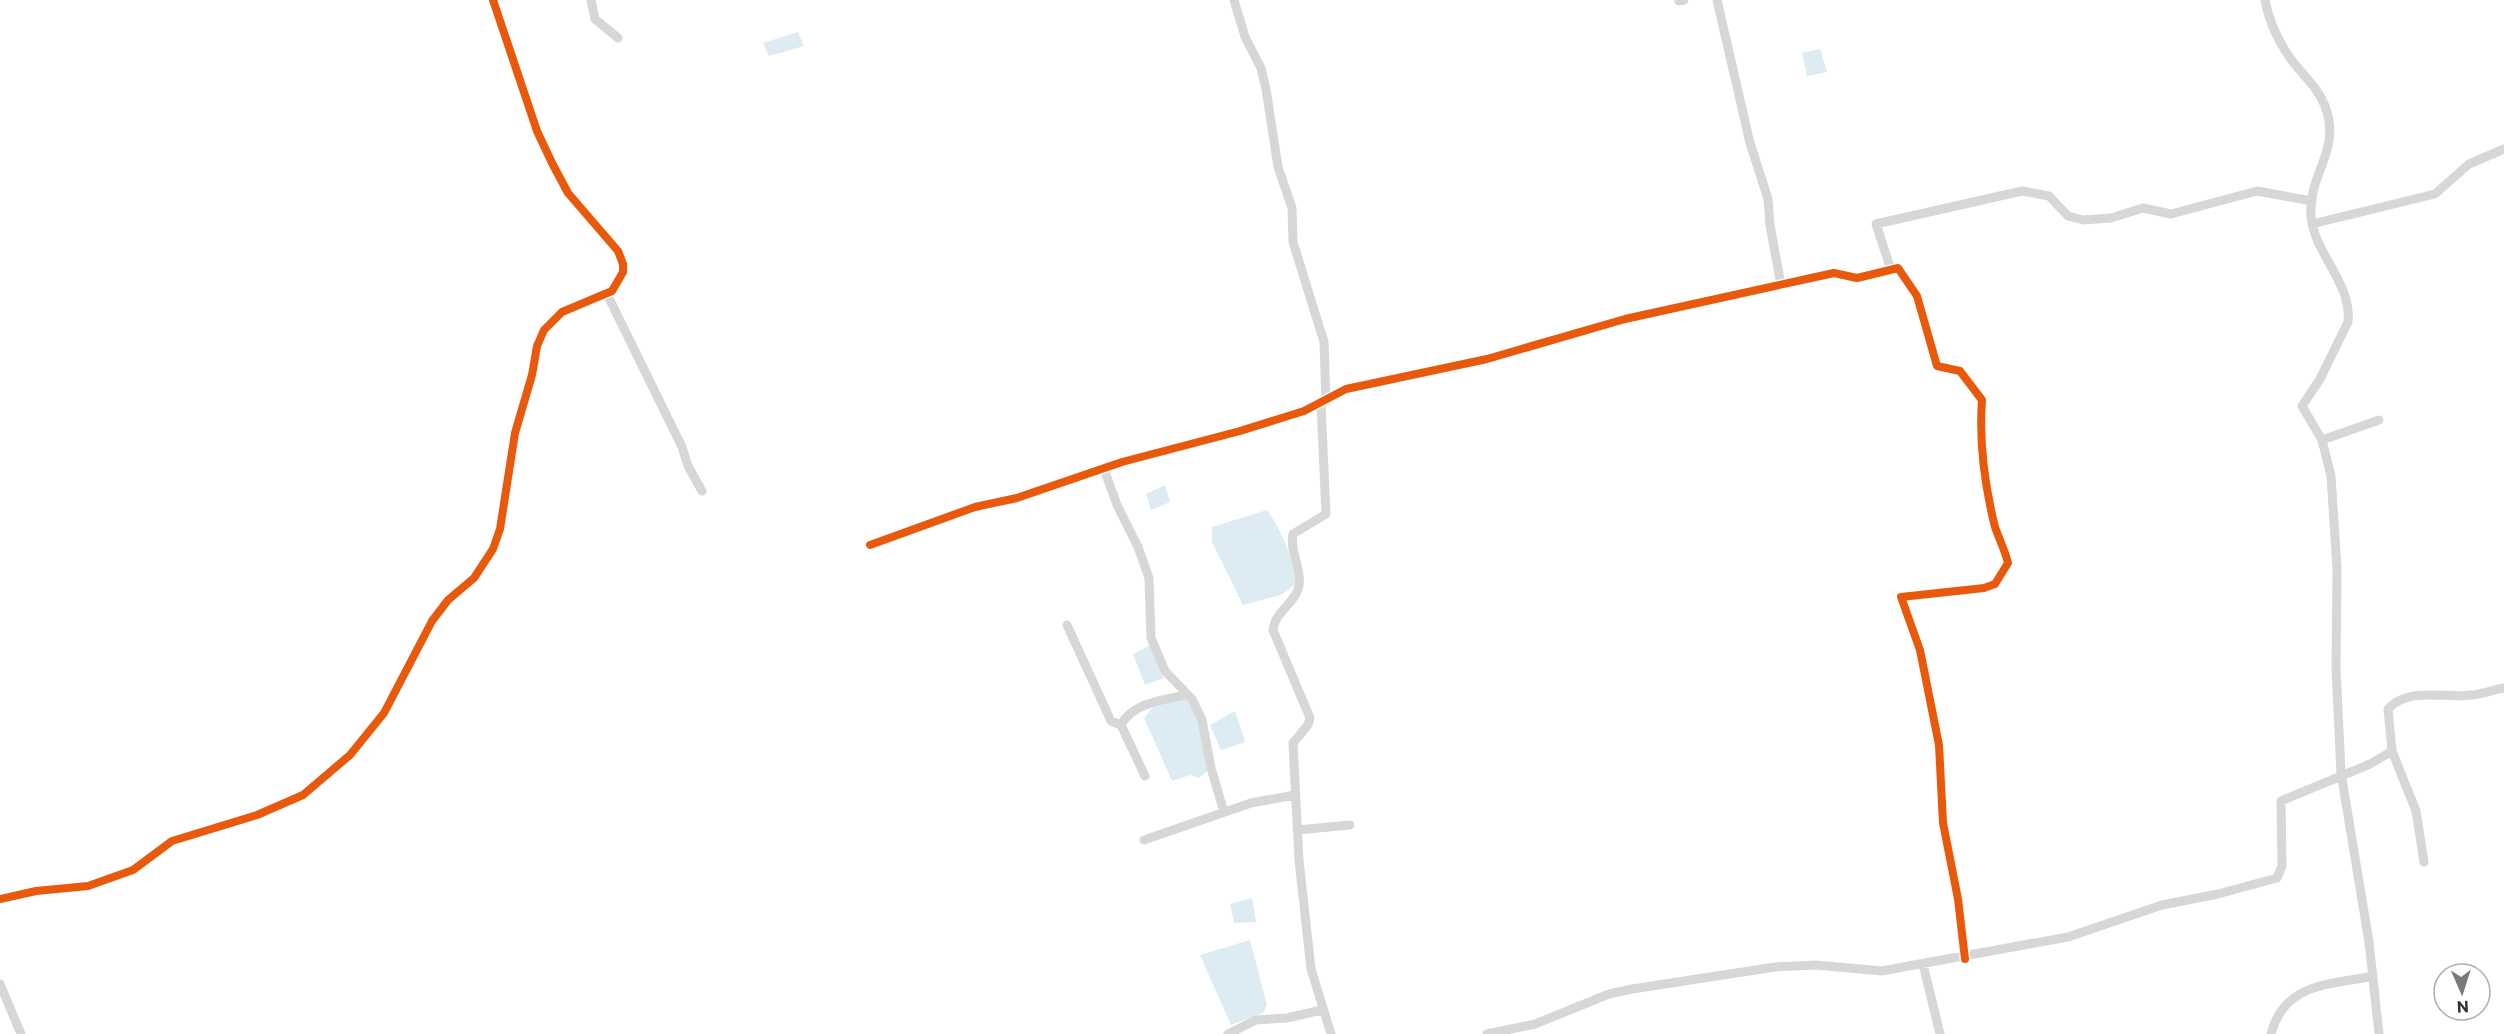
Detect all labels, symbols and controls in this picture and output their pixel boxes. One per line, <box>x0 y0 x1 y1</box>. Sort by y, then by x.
north arrow <box>2432 962 2492 1022</box>
text: N <box>2456 998 2469 1017</box>

